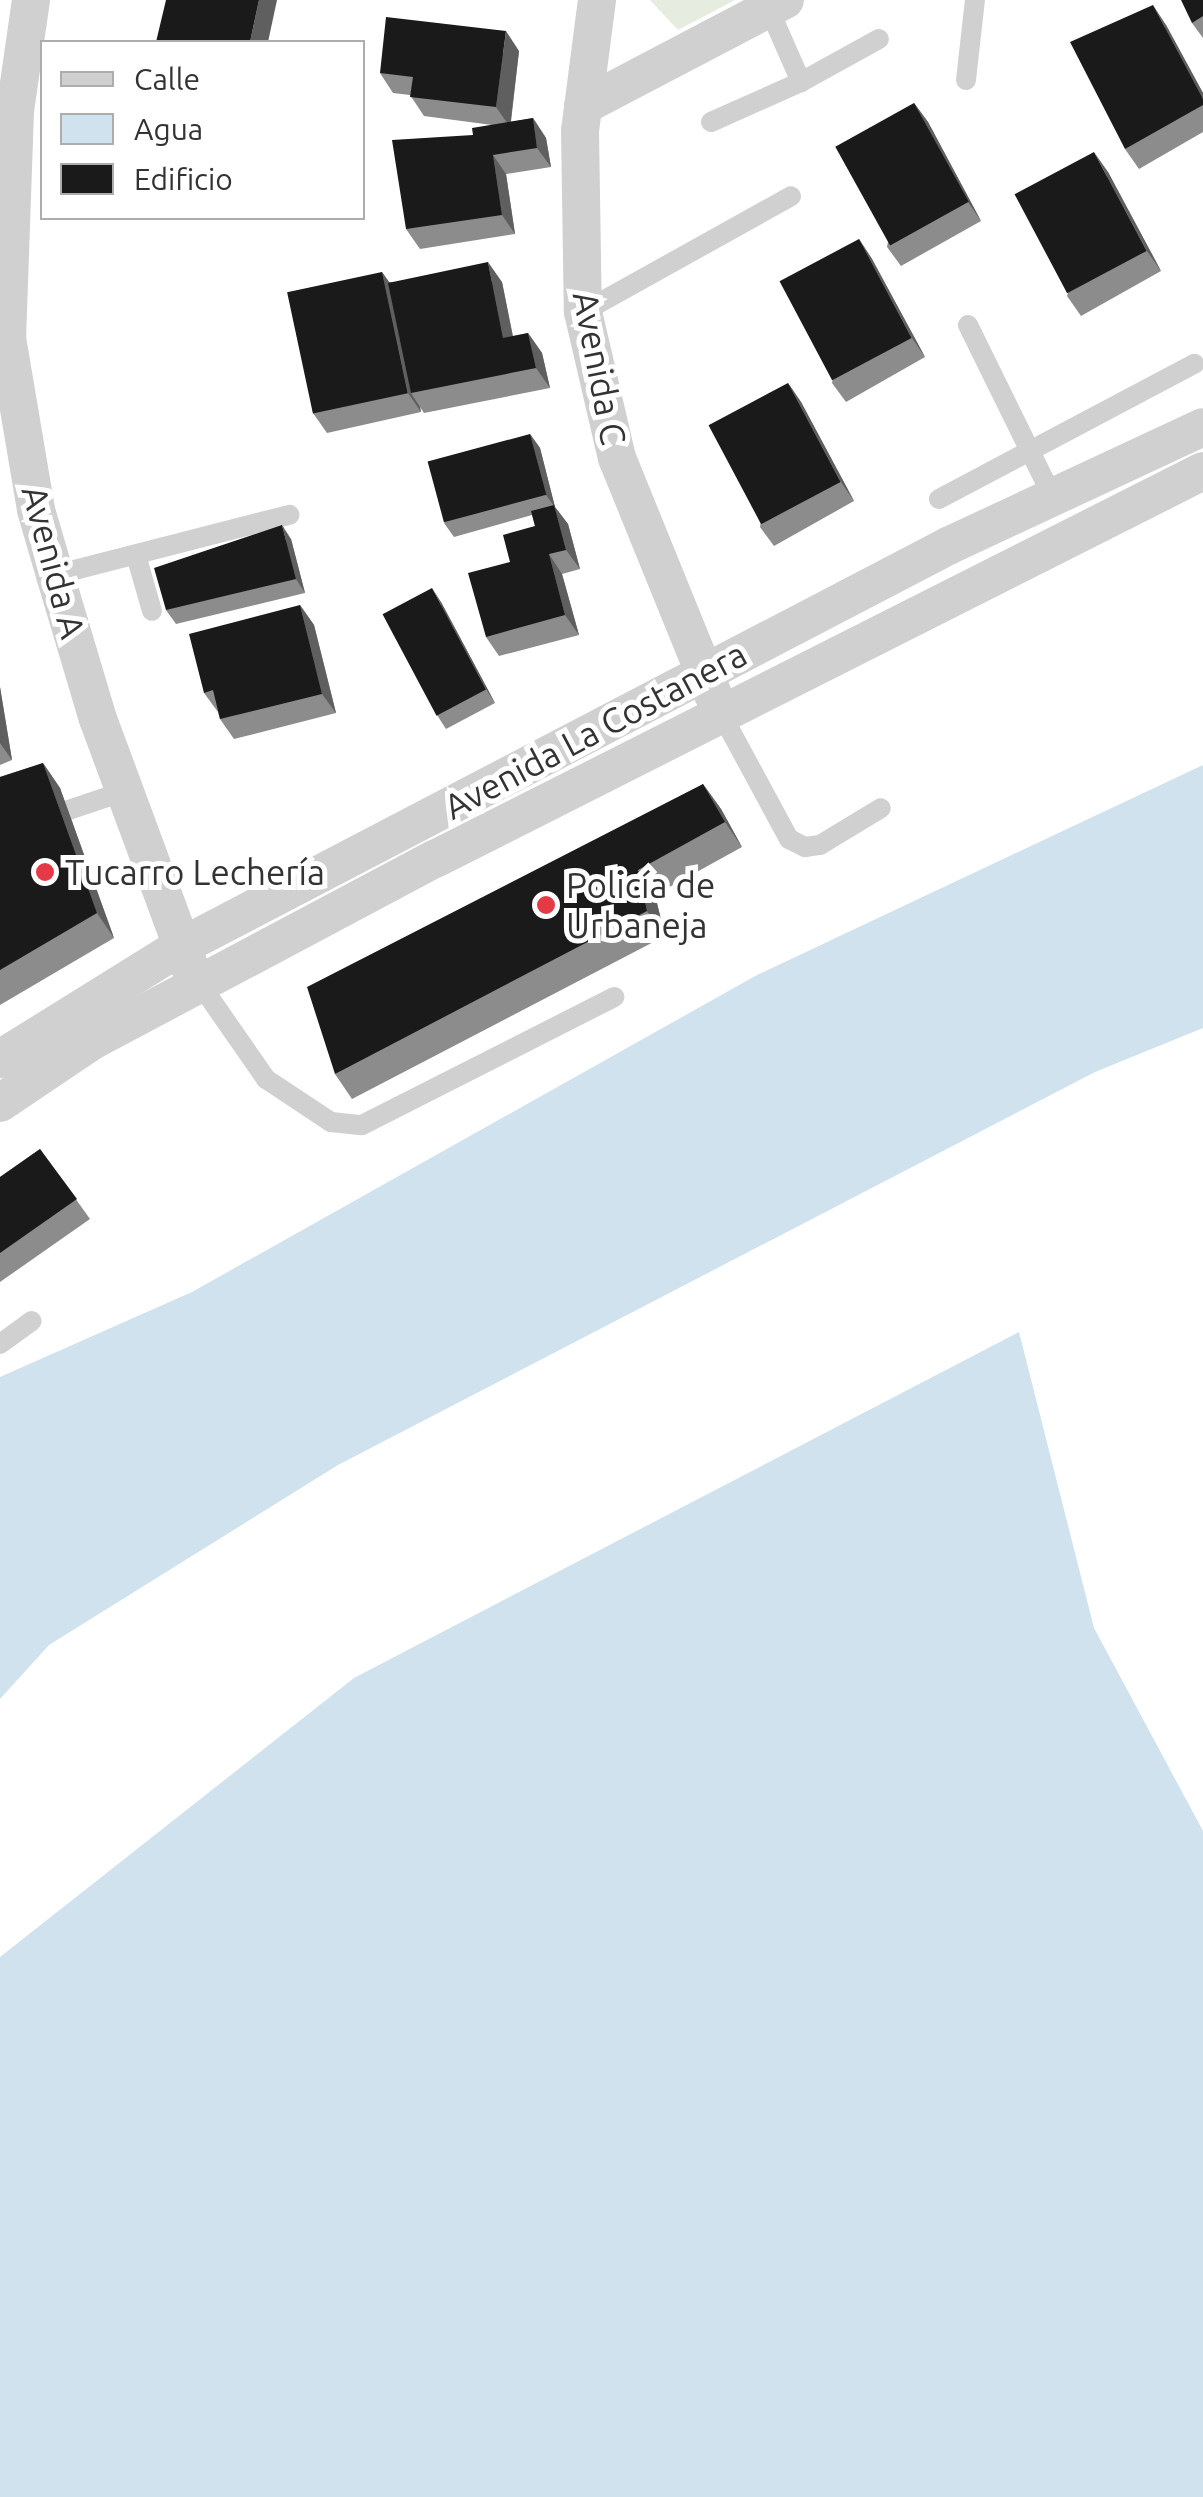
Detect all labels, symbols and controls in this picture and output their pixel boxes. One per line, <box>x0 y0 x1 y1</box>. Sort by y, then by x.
legend <box>40 40 365 220</box>
text: Calle <box>134 62 200 96</box>
text: Agua <box>134 112 203 146</box>
text: Edificio <box>134 162 233 196</box>
street label: Avenida C <box>565 288 635 448</box>
street label: Avenida A <box>13 481 95 643</box>
street label: Avenida La Costanera <box>436 632 754 828</box>
place label: Tucarro Lechería <box>65 851 325 893</box>
marker: Tucarro Lechería <box>34 861 56 883</box>
place label: Policía de Urbaneja <box>566 864 715 946</box>
marker: Policía de Urbaneja <box>535 894 557 916</box>

